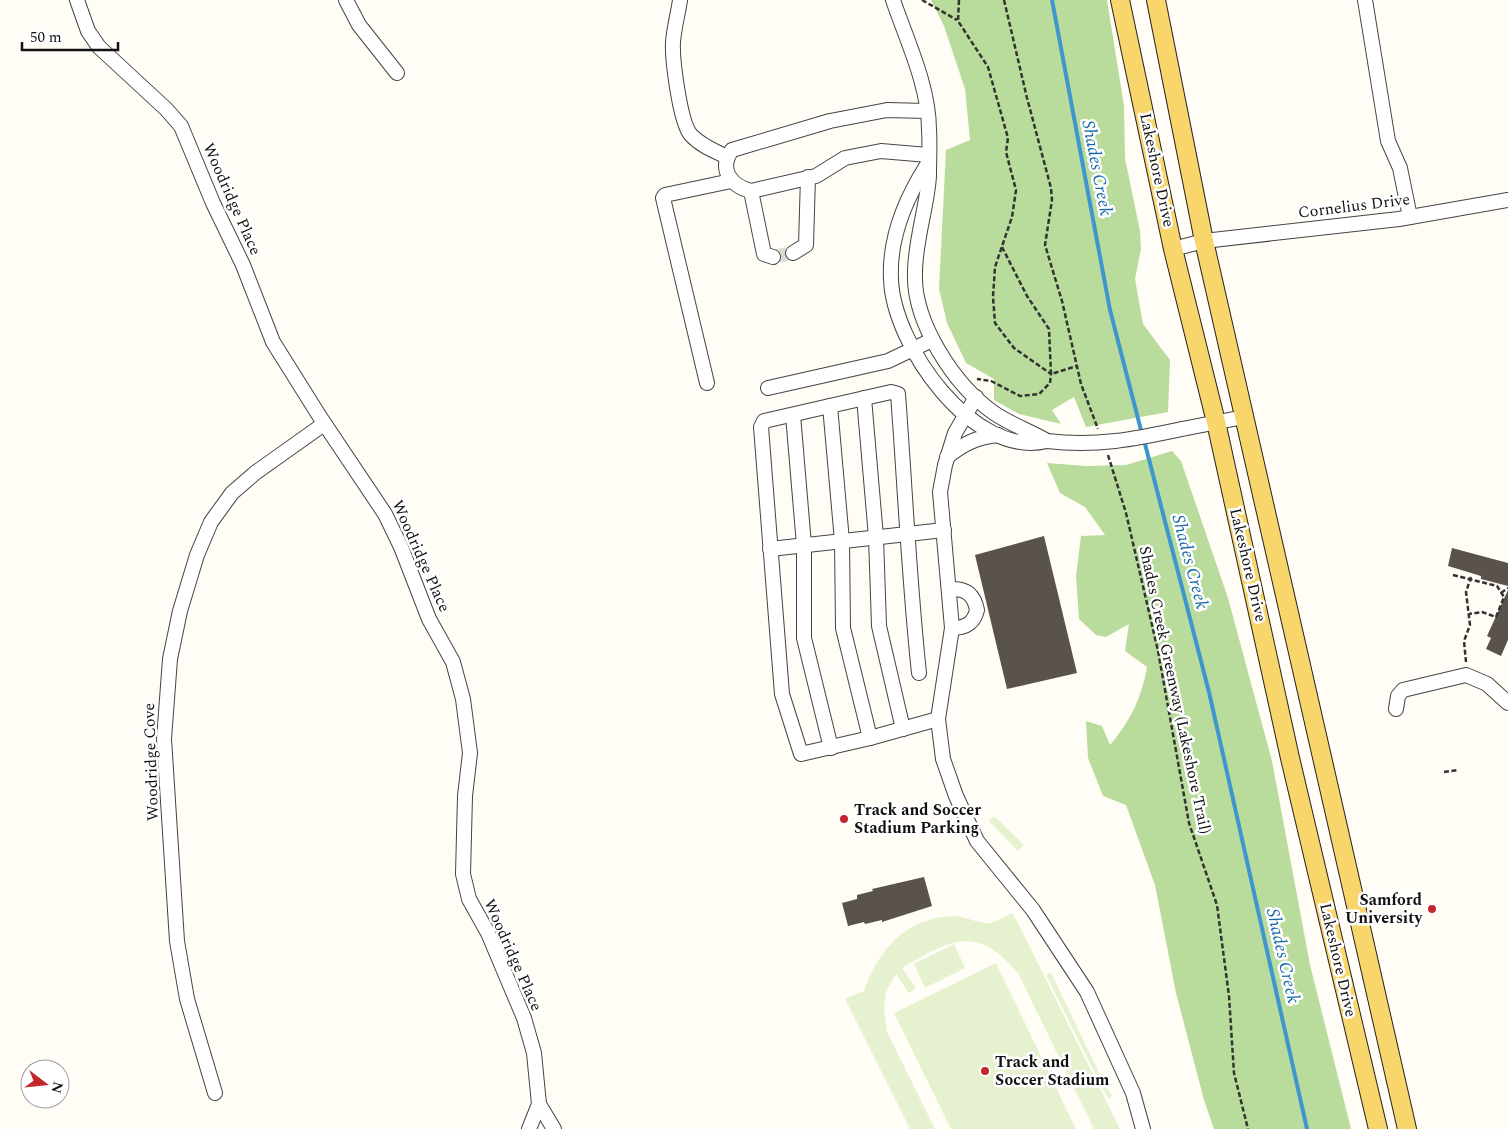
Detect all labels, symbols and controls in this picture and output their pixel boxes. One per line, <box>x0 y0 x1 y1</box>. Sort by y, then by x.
scale bar <box>22 20 119 52</box>
text: 50 m <box>30 26 62 49</box>
street label: Lakeshore Drive <box>1133 111 1181 229</box>
water label: Shades Creek <box>1074 118 1120 219</box>
street label: Woodridge Place <box>197 139 267 259</box>
street label: Cornelius Drive <box>1297 187 1411 225</box>
street label: Woodridge Place <box>386 496 456 616</box>
street label: Lakeshore Drive <box>1223 506 1273 624</box>
water label: Shades Creek <box>1164 512 1216 613</box>
street label: Shades Creek Greenway (Lakeshore Trail) <box>1133 544 1217 836</box>
street label: Woodridge Cove <box>137 703 165 821</box>
place label: Track and Soccer Stadium Parking <box>854 798 981 840</box>
marker: Track and Soccer Stadium Parking <box>838 813 850 825</box>
place label: Samford University <box>1345 888 1423 930</box>
street label: Woodridge Place <box>478 895 548 1015</box>
street label: Lakeshore Drive <box>1313 901 1363 1019</box>
marker: Samford University <box>1426 903 1438 915</box>
water label: Shades Creek <box>1259 906 1307 1007</box>
place label: Track and Soccer Stadium <box>995 1050 1110 1092</box>
north arrow <box>20 1059 70 1109</box>
marker: Track and Soccer Stadium <box>979 1065 991 1077</box>
text: N <box>45 1079 69 1096</box>

